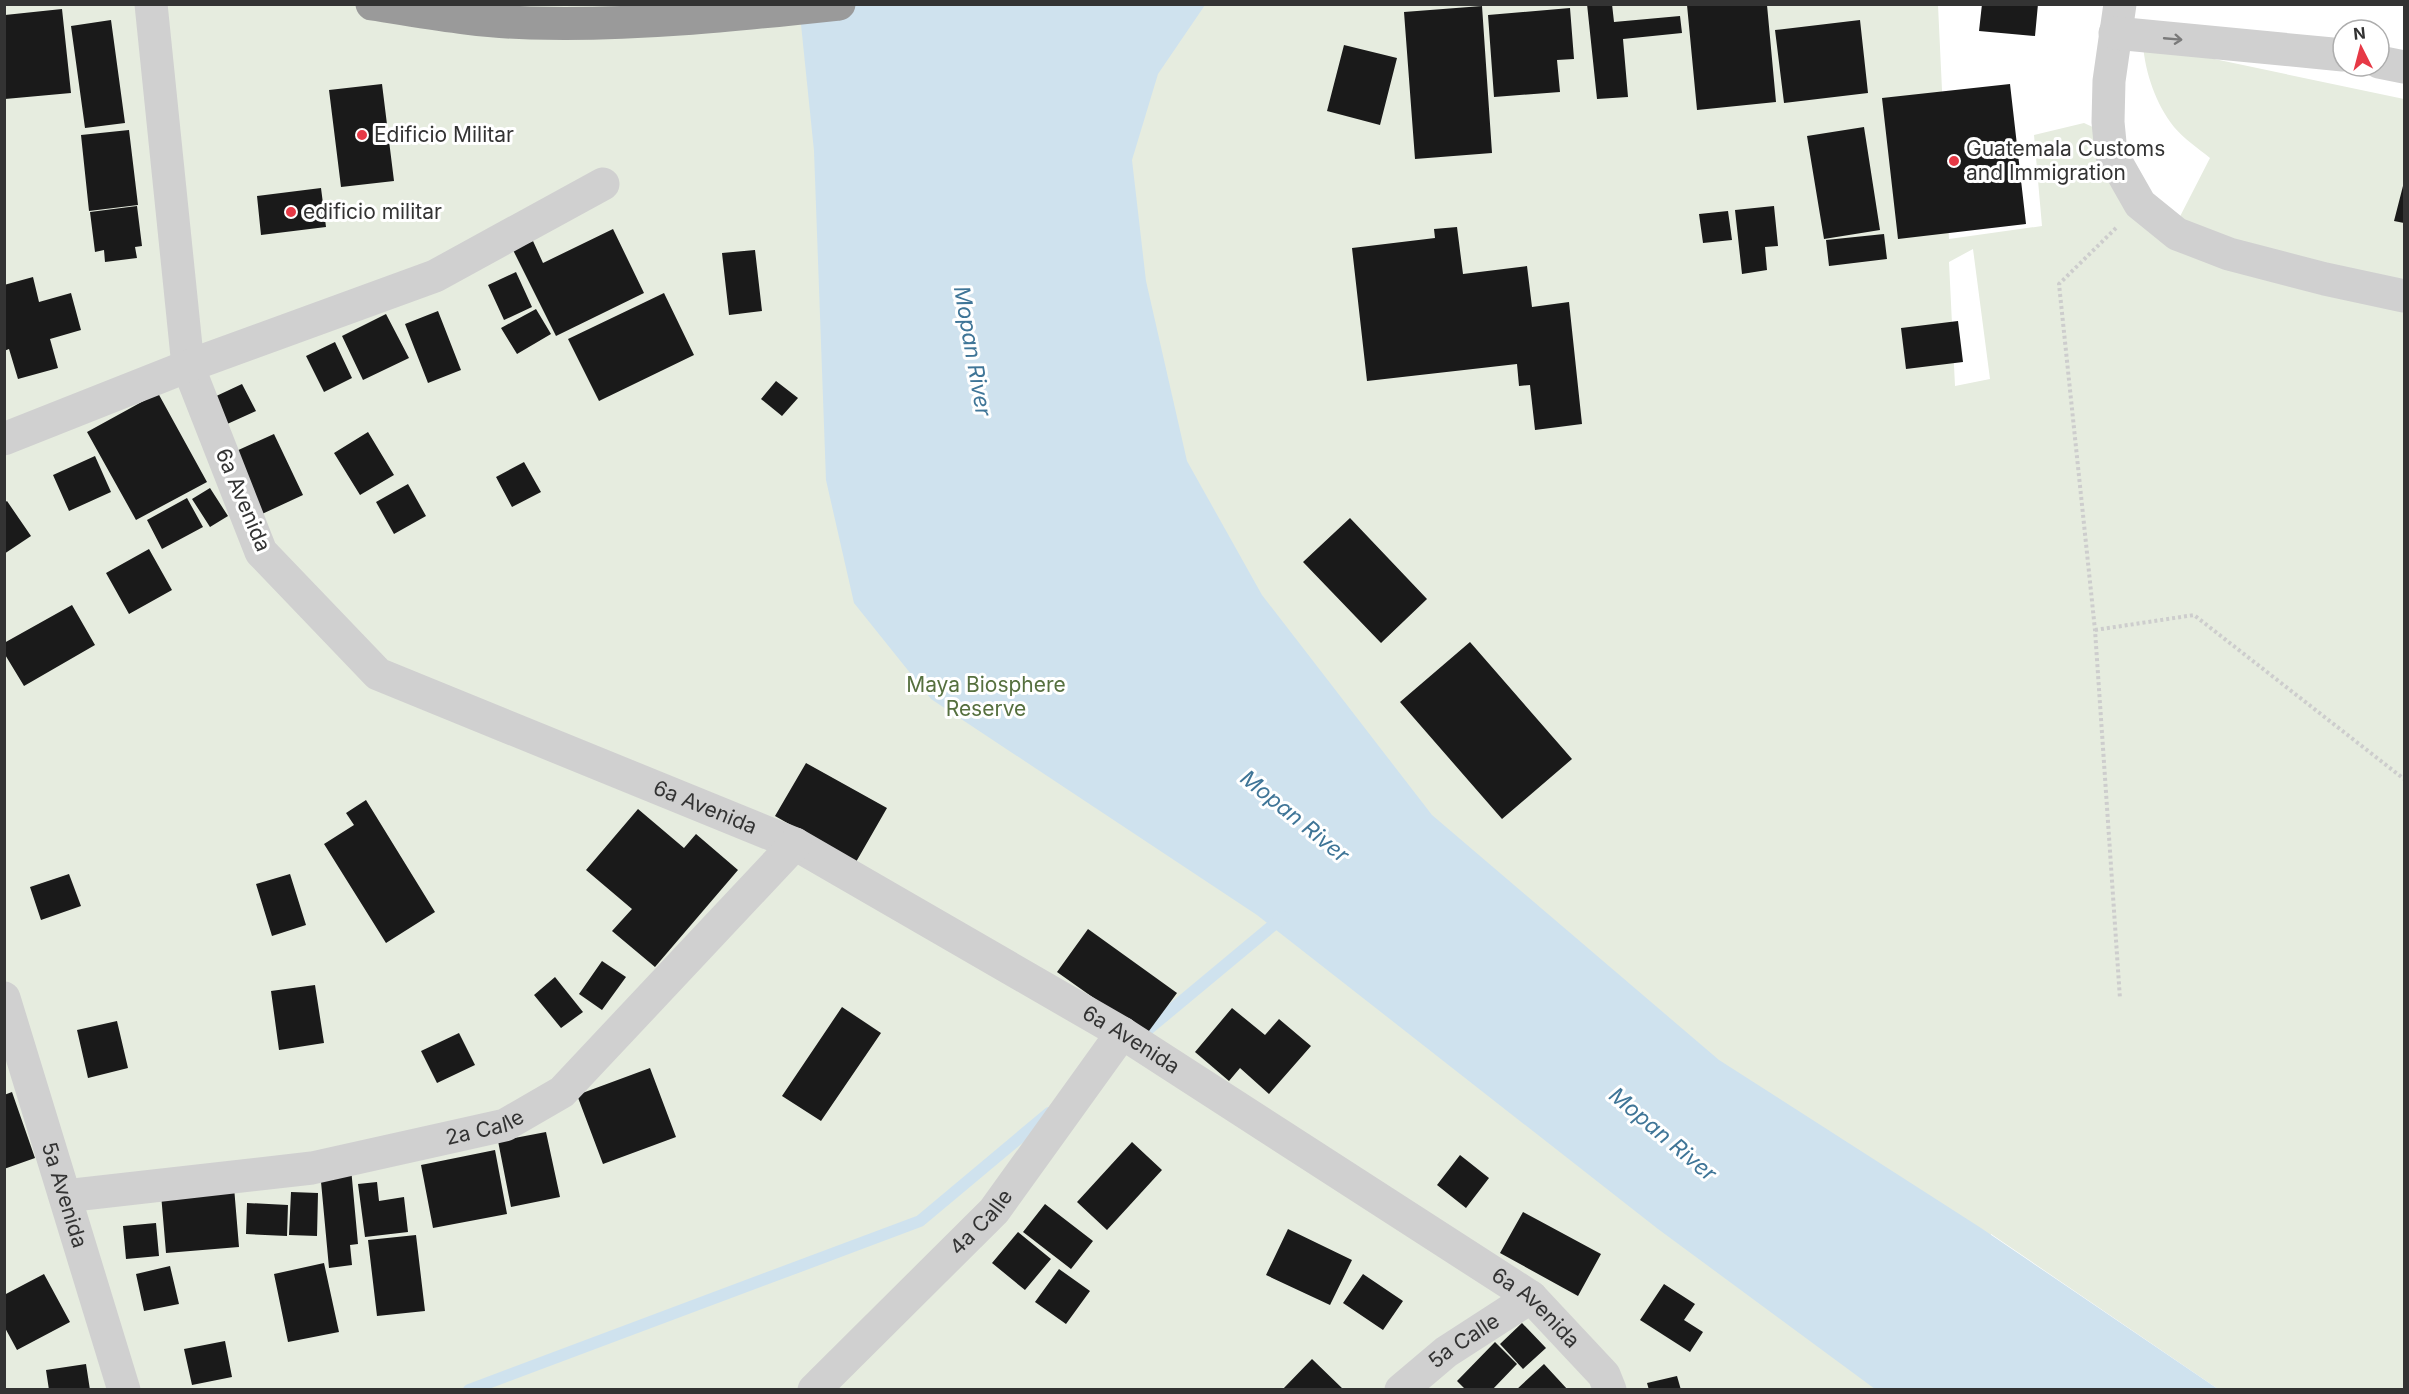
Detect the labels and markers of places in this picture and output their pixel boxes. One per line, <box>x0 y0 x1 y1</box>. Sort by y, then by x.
place label: Edificio Militar <box>374 122 514 147</box>
marker: Edificio Militar <box>355 128 369 142</box>
place label: Guatemala Customs and Immigration <box>1966 136 2165 185</box>
marker: Guatemala Customs and Immigration <box>1947 154 1961 168</box>
place label: edificio militar <box>303 199 442 224</box>
marker: edificio militar <box>284 205 298 219</box>

